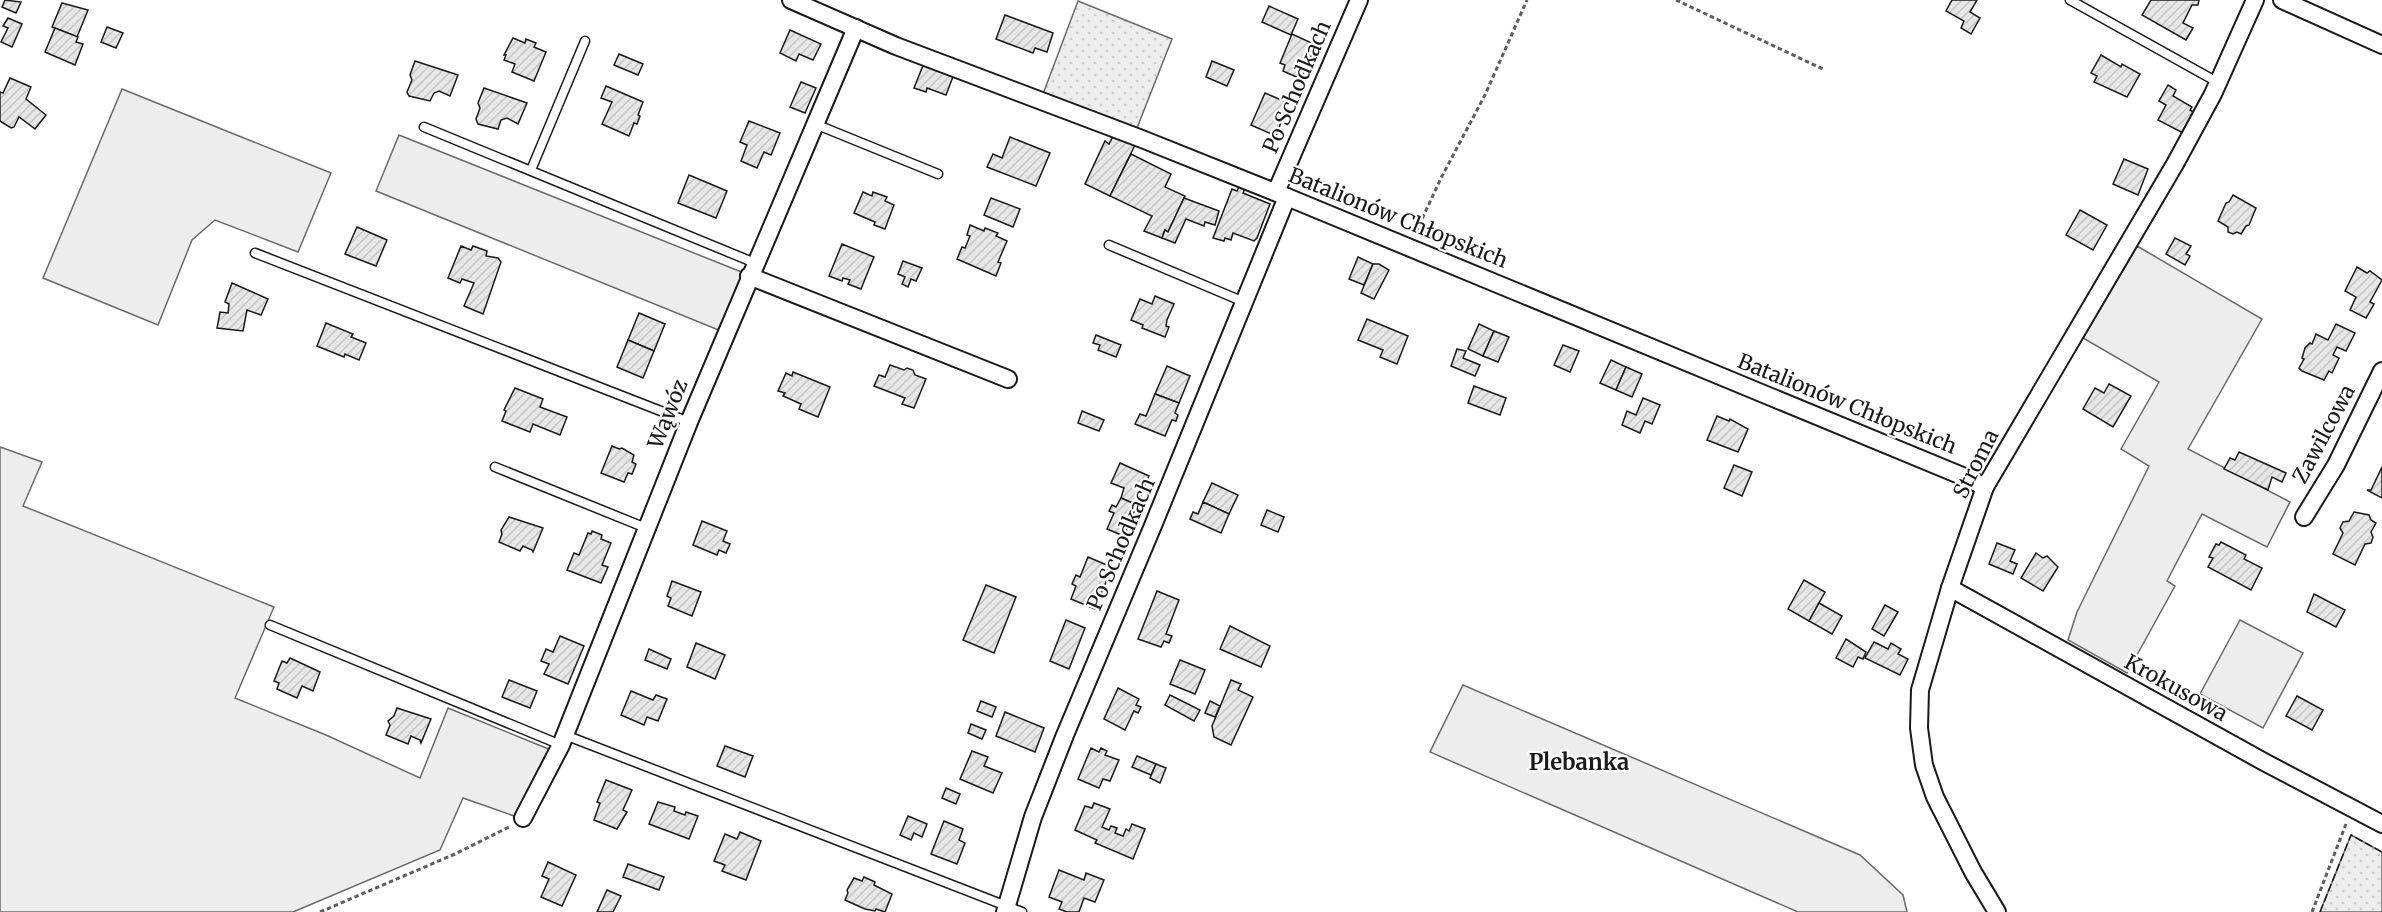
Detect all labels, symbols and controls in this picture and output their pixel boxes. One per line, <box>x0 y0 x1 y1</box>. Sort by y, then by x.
street label: Po Schodkach <box>1256 16 1337 157</box>
street label: Batalionów Chłopskich <box>1285 161 1512 274</box>
street label: Batalionów Chłopskich <box>1734 347 1961 460</box>
street label: Wąwóz <box>641 375 694 453</box>
street label: Zawilcowa <box>2286 380 2361 488</box>
street label: Stroma <box>1947 425 2004 503</box>
street label: Po Schodkach <box>1080 473 1161 614</box>
street label: Krokusowa <box>2120 648 2233 727</box>
district label: Plebanka <box>1529 748 1629 776</box>

